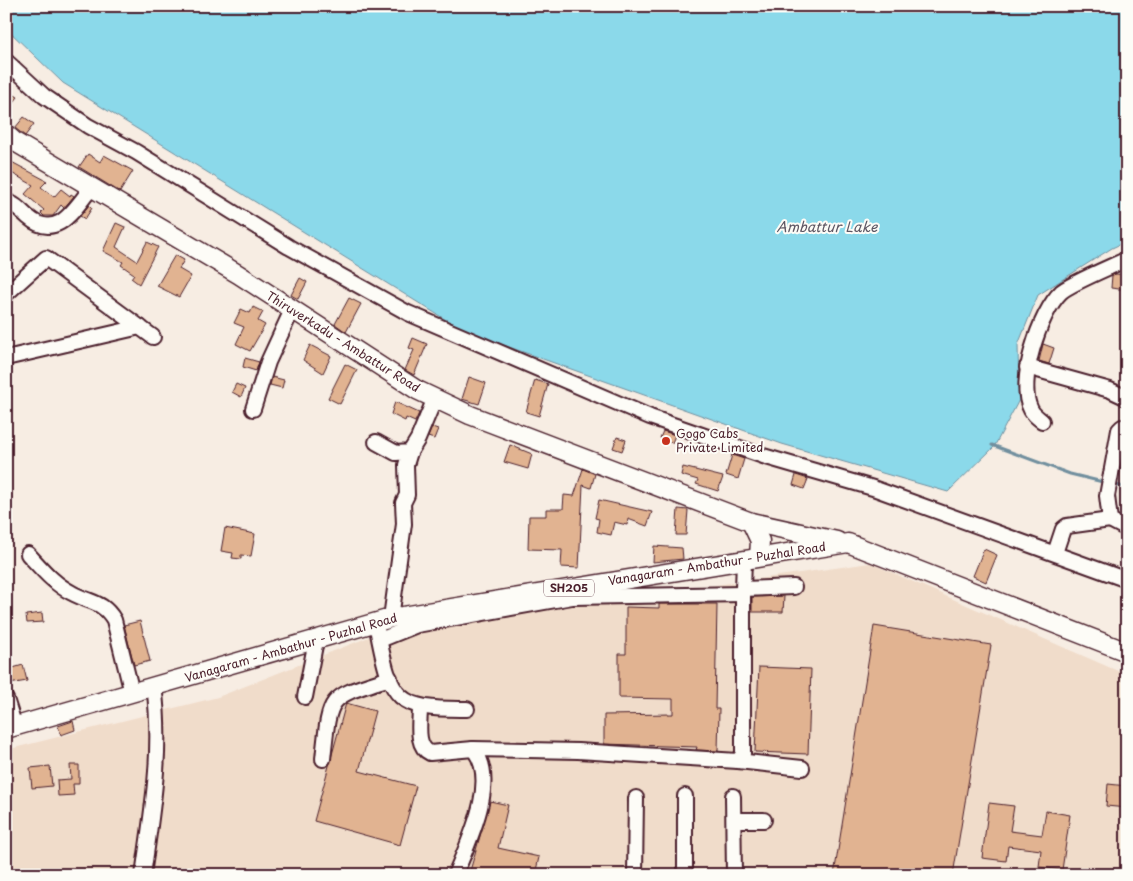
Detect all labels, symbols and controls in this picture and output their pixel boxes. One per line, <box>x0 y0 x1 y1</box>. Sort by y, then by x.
water label: Ambattur Lake <box>777 216 879 237</box>
street label: Thiruverkadu - Ambattur Road <box>263 286 424 396</box>
place label: Gogo Cabs Private Limited <box>676 424 763 456</box>
marker: Gogo Cabs Private Limited <box>660 435 672 447</box>
street label: Vanagaram - Ambathur - Puzhal Road <box>607 537 827 589</box>
road number: SH205 <box>544 580 594 596</box>
street label: Vanagaram - Ambathur - Puzhal Road <box>182 608 399 686</box>

